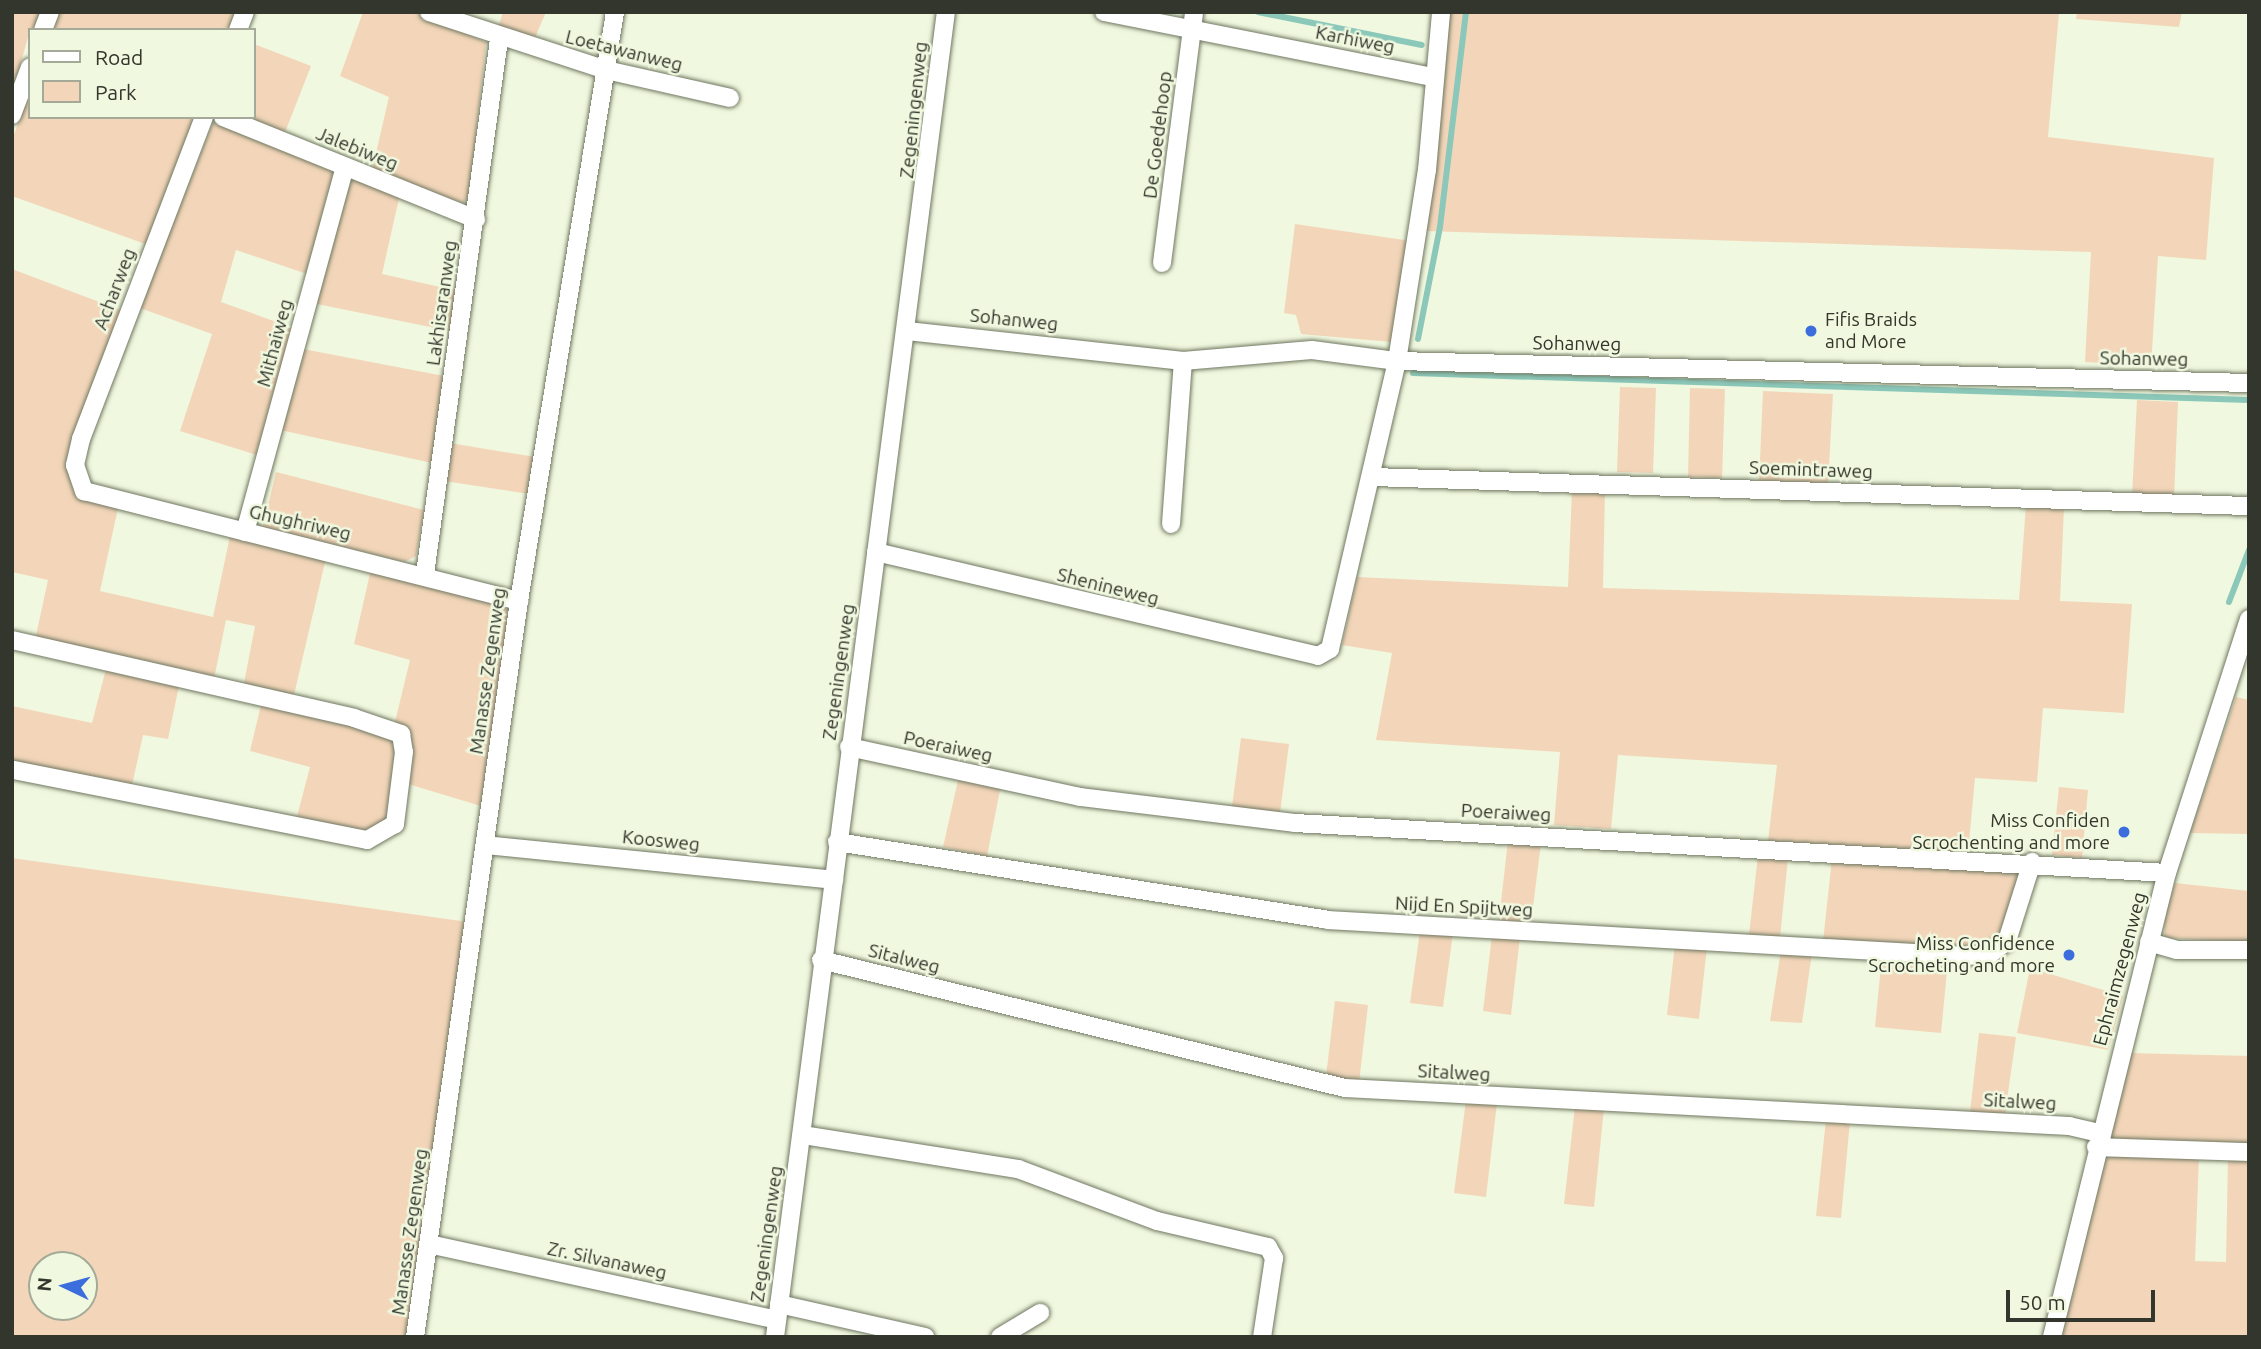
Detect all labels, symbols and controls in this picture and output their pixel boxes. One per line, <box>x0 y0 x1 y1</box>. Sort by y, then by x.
street label: Karhiweg <box>1314 21 1396 59</box>
street label: Loetawanweg <box>563 25 685 77</box>
legend <box>28 28 256 119</box>
street label: Zegeningenweg <box>895 41 933 179</box>
text: Road <box>95 45 143 69</box>
street label: De Goedehoop <box>1139 70 1177 200</box>
text: Park <box>95 80 137 104</box>
street label: Jalebiweg <box>313 122 401 176</box>
street label: Lakhisaranweg <box>422 239 462 367</box>
street label: Acharweg <box>89 245 141 333</box>
street label: Mithaiweg <box>252 297 298 389</box>
street label: Sohanweg <box>969 304 1059 336</box>
place label: Fifis Braids and More <box>1825 309 1917 353</box>
marker: Fifis Braids and More <box>1803 323 1819 339</box>
street label: Sohanweg <box>1532 332 1622 356</box>
street label: Sohanweg <box>2099 347 2189 371</box>
street label: Soemintraweg <box>1749 456 1873 484</box>
street label: Ghughriweg <box>247 500 353 546</box>
street label: Shenineweg <box>1055 563 1161 611</box>
street label: Manasse Zegenweg <box>465 586 511 756</box>
street label: Zegeningenweg <box>818 602 860 742</box>
street label: Poeraiweg <box>901 726 995 768</box>
street label: Poeraiweg <box>1460 799 1552 827</box>
place label: Miss Confiden Scrochenting and more <box>1912 810 2110 854</box>
marker: Miss Confiden Scrochenting and more <box>2116 824 2132 840</box>
street label: Koosweg <box>621 826 701 856</box>
street label: Ephraimzegenweg <box>2089 890 2151 1048</box>
street label: Nijd En Spijtweg <box>1394 892 1534 922</box>
place label: Miss Confidence Scrocheting and more <box>1868 933 2055 977</box>
street label: Sitalweg <box>866 939 942 979</box>
marker: Miss Confidence Scrocheting and more <box>2061 947 2077 963</box>
street label: Sitalweg <box>1417 1060 1491 1086</box>
street label: Sitalweg <box>1983 1089 2057 1115</box>
street label: Manasse Zegenweg <box>387 1147 433 1317</box>
street label: Zegeningenweg <box>746 1164 788 1304</box>
street label: Zr. Silvanaweg <box>545 1237 669 1285</box>
north arrow <box>28 1251 98 1321</box>
text: N <box>32 1276 56 1292</box>
scale bar <box>2009 1276 2158 1320</box>
text: 50 m <box>2019 1290 2066 1314</box>

